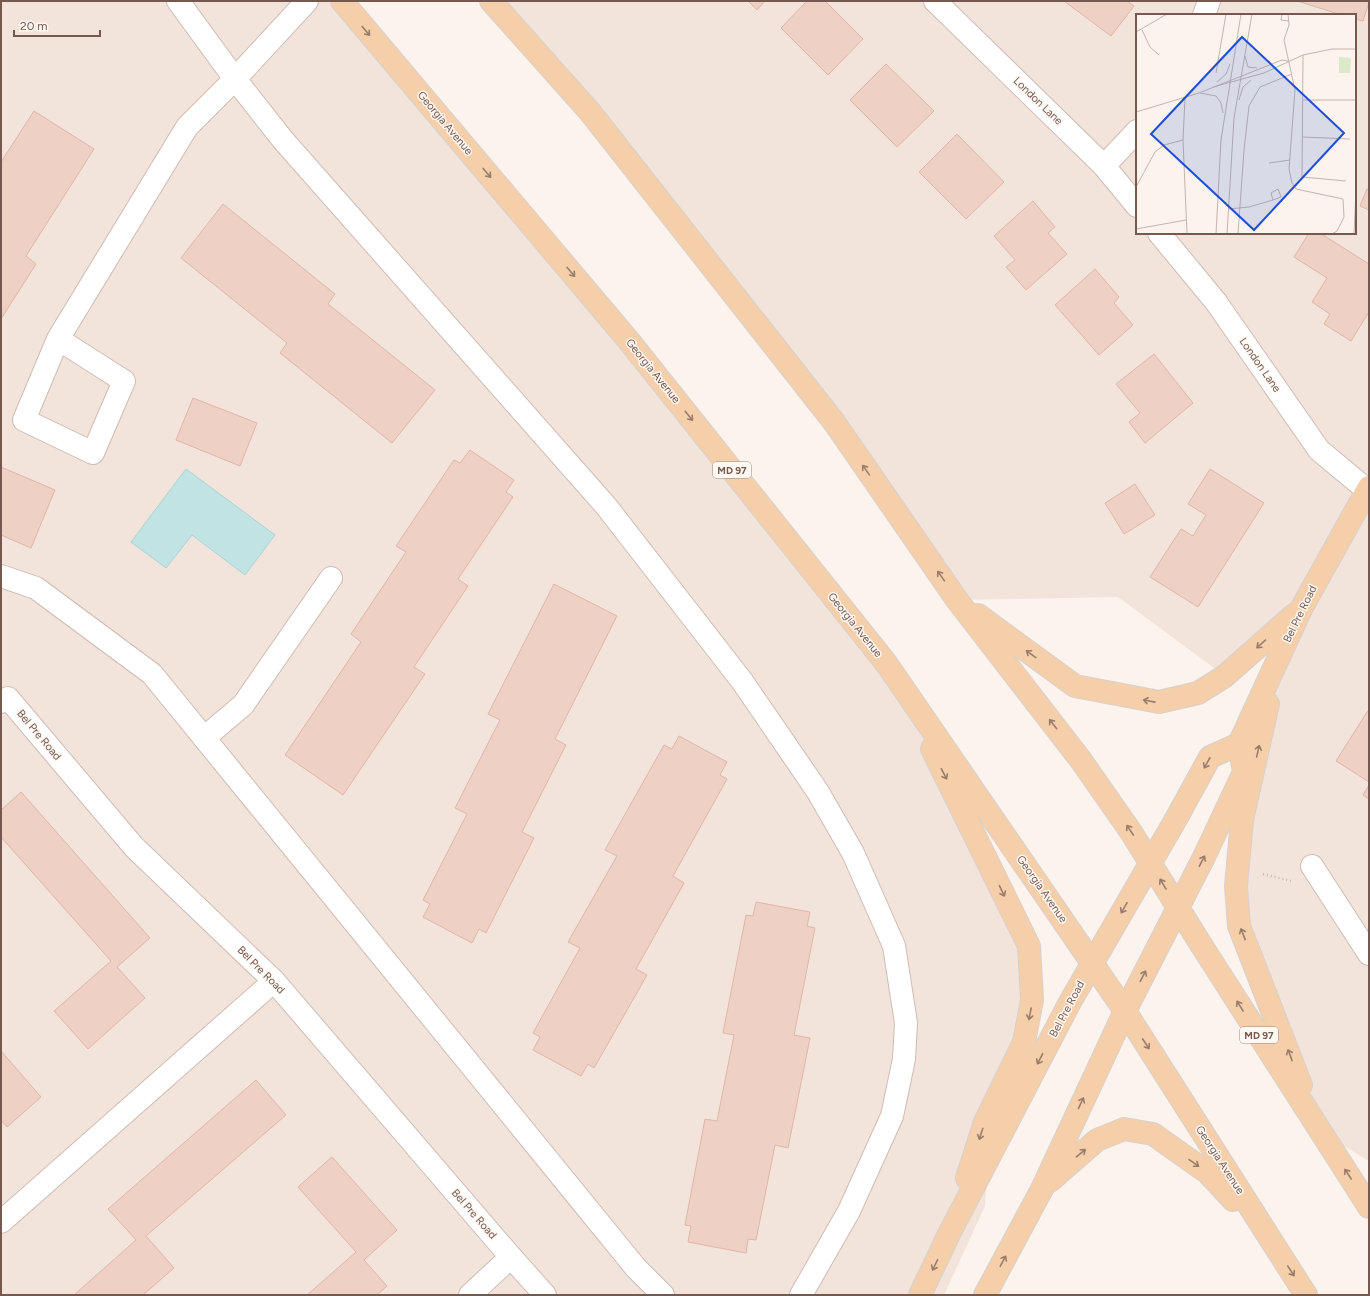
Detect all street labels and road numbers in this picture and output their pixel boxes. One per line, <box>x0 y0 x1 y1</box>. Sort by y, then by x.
street label: London Lane <box>1011 74 1065 128</box>
street label: Georgia Avenue <box>415 89 475 157</box>
street label: London Lane <box>1236 335 1284 395</box>
street label: Georgia Avenue <box>623 336 683 406</box>
road number: MD 97 <box>713 462 751 478</box>
street label: Bel Pre Road <box>1281 583 1319 645</box>
street label: Georgia Avenue <box>825 590 885 660</box>
street label: Bel Pre Road <box>14 707 64 763</box>
street label: Georgia Avenue <box>1014 853 1070 925</box>
street label: Bel Pre Road <box>235 944 287 996</box>
street label: Bel Pre Road <box>1047 979 1087 1039</box>
road number: MD 97 <box>1240 1027 1278 1043</box>
street label: Georgia Avenue <box>1193 1123 1247 1197</box>
street label: Bel Pre Road <box>449 1186 499 1242</box>

